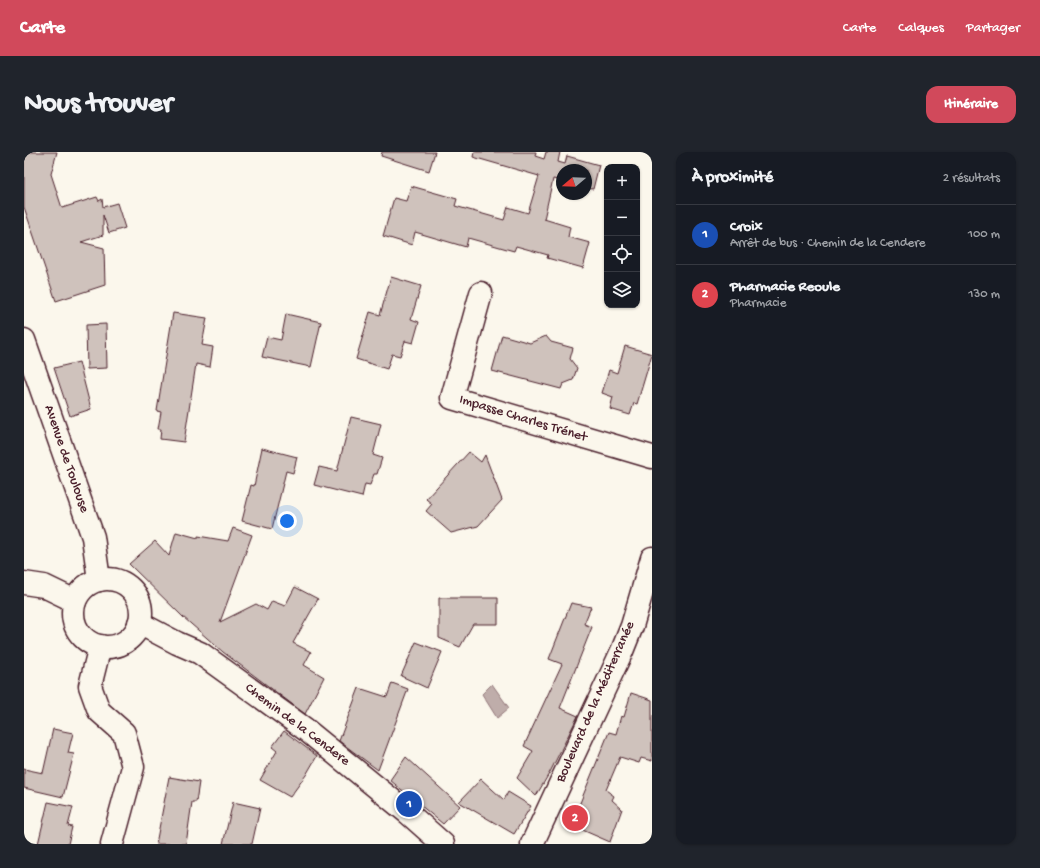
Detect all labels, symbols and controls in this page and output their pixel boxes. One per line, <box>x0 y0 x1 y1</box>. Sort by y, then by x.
text: Carte <box>20 17 65 40</box>
text: Carte <box>843 20 876 37</box>
text: Calques <box>898 20 944 37</box>
text: Partager <box>966 20 1020 37</box>
button: Itinéraire <box>926 86 1016 123</box>
text: Nous trouver <box>24 88 173 121</box>
north arrow <box>556 164 592 200</box>
map controls <box>604 164 640 308</box>
button: + <box>604 164 640 200</box>
text: À proximité <box>692 168 773 188</box>
text: 2 résultats <box>943 171 1000 186</box>
button: − <box>604 200 640 236</box>
text: Croix <box>730 218 762 236</box>
text: 1 <box>702 227 708 242</box>
text: 100 m <box>968 227 1000 242</box>
button: locate <box>604 236 640 272</box>
text: Arrêt de bus · Chemin de la Cendere <box>730 236 926 251</box>
button: layers <box>604 272 640 308</box>
text: Pharmacie Reoule <box>730 278 840 296</box>
text: 2 <box>702 287 708 302</box>
text: 130 m <box>968 287 1000 302</box>
text: Pharmacie <box>730 296 786 311</box>
street label: Impasse Charles Trénet <box>457 391 590 447</box>
street label: Avenue de Toulouse <box>40 403 93 516</box>
your location <box>277 511 297 531</box>
street label: Boulevard de la Méditerranée <box>552 618 640 786</box>
street label: Chemin de la Cendere <box>241 680 354 771</box>
pin: 1 <box>396 789 422 819</box>
pin: 2 <box>562 803 588 833</box>

